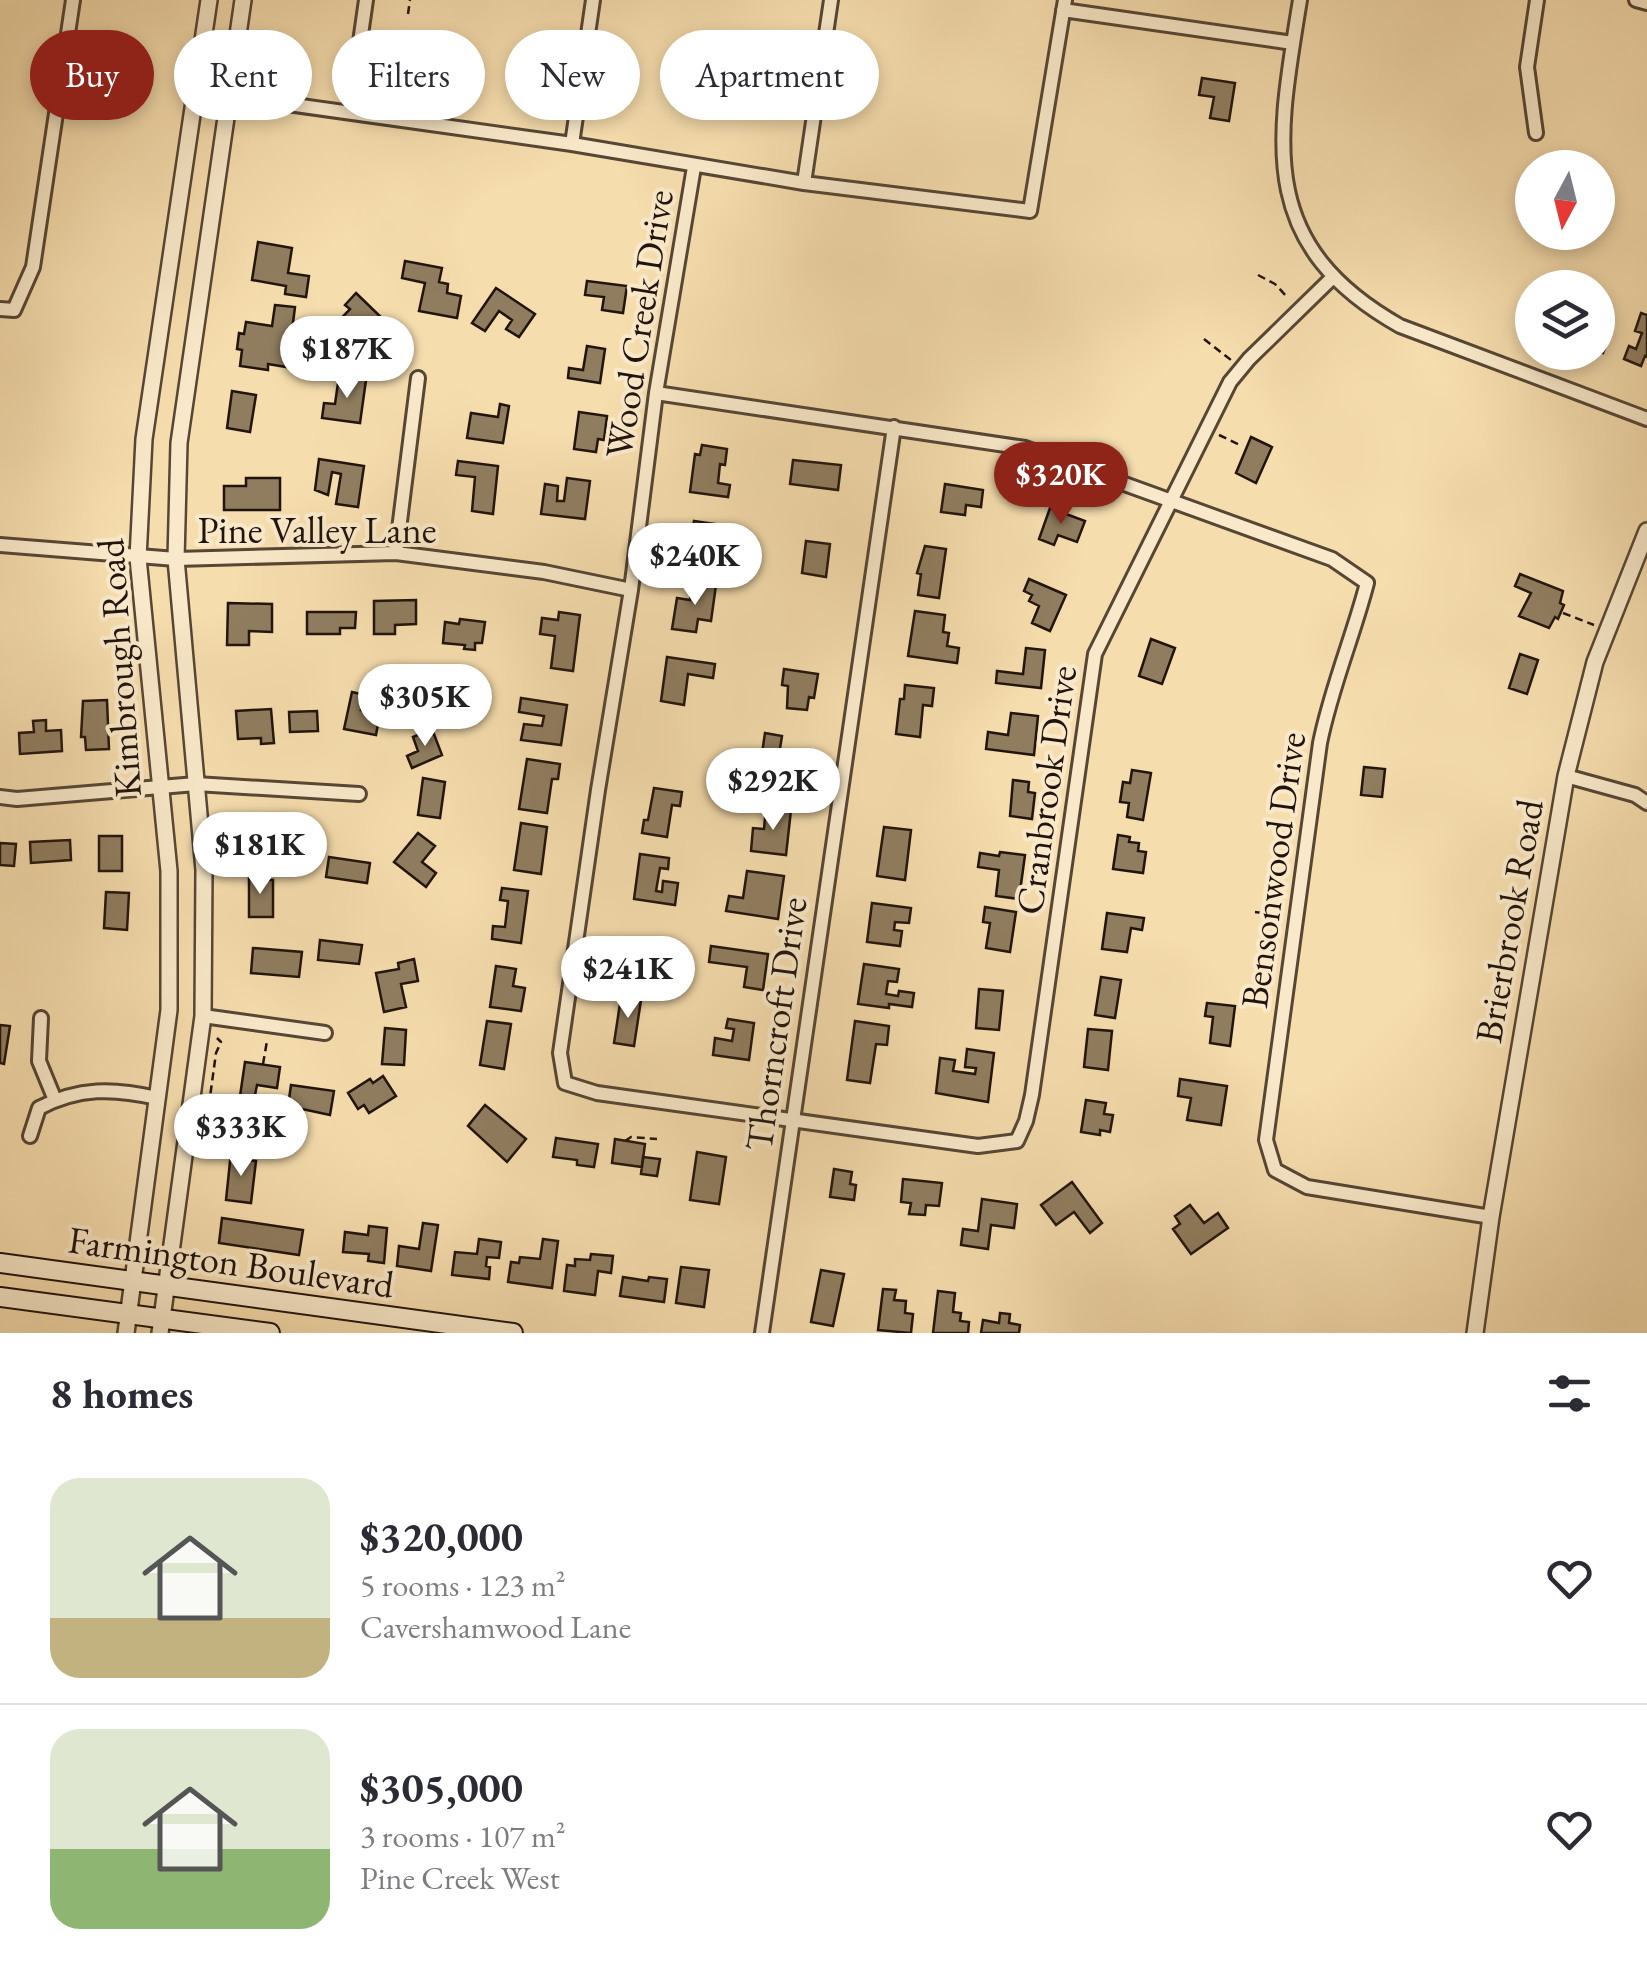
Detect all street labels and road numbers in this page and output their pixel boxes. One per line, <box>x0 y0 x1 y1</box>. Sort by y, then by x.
street label: Wood Creek Drive <box>593 186 684 462</box>
street label: Pine Valley Lane <box>197 505 437 554</box>
street label: Kimbrough Road <box>85 536 152 799</box>
street label: Cranbrook Drive <box>1004 662 1087 918</box>
street label: Bensonwood Drive <box>1229 729 1316 1011</box>
street label: Brierbrook Road <box>1463 795 1554 1046</box>
street label: Thorncroft Drive <box>733 894 818 1154</box>
street label: Farmington Boulevard <box>65 1214 398 1309</box>

